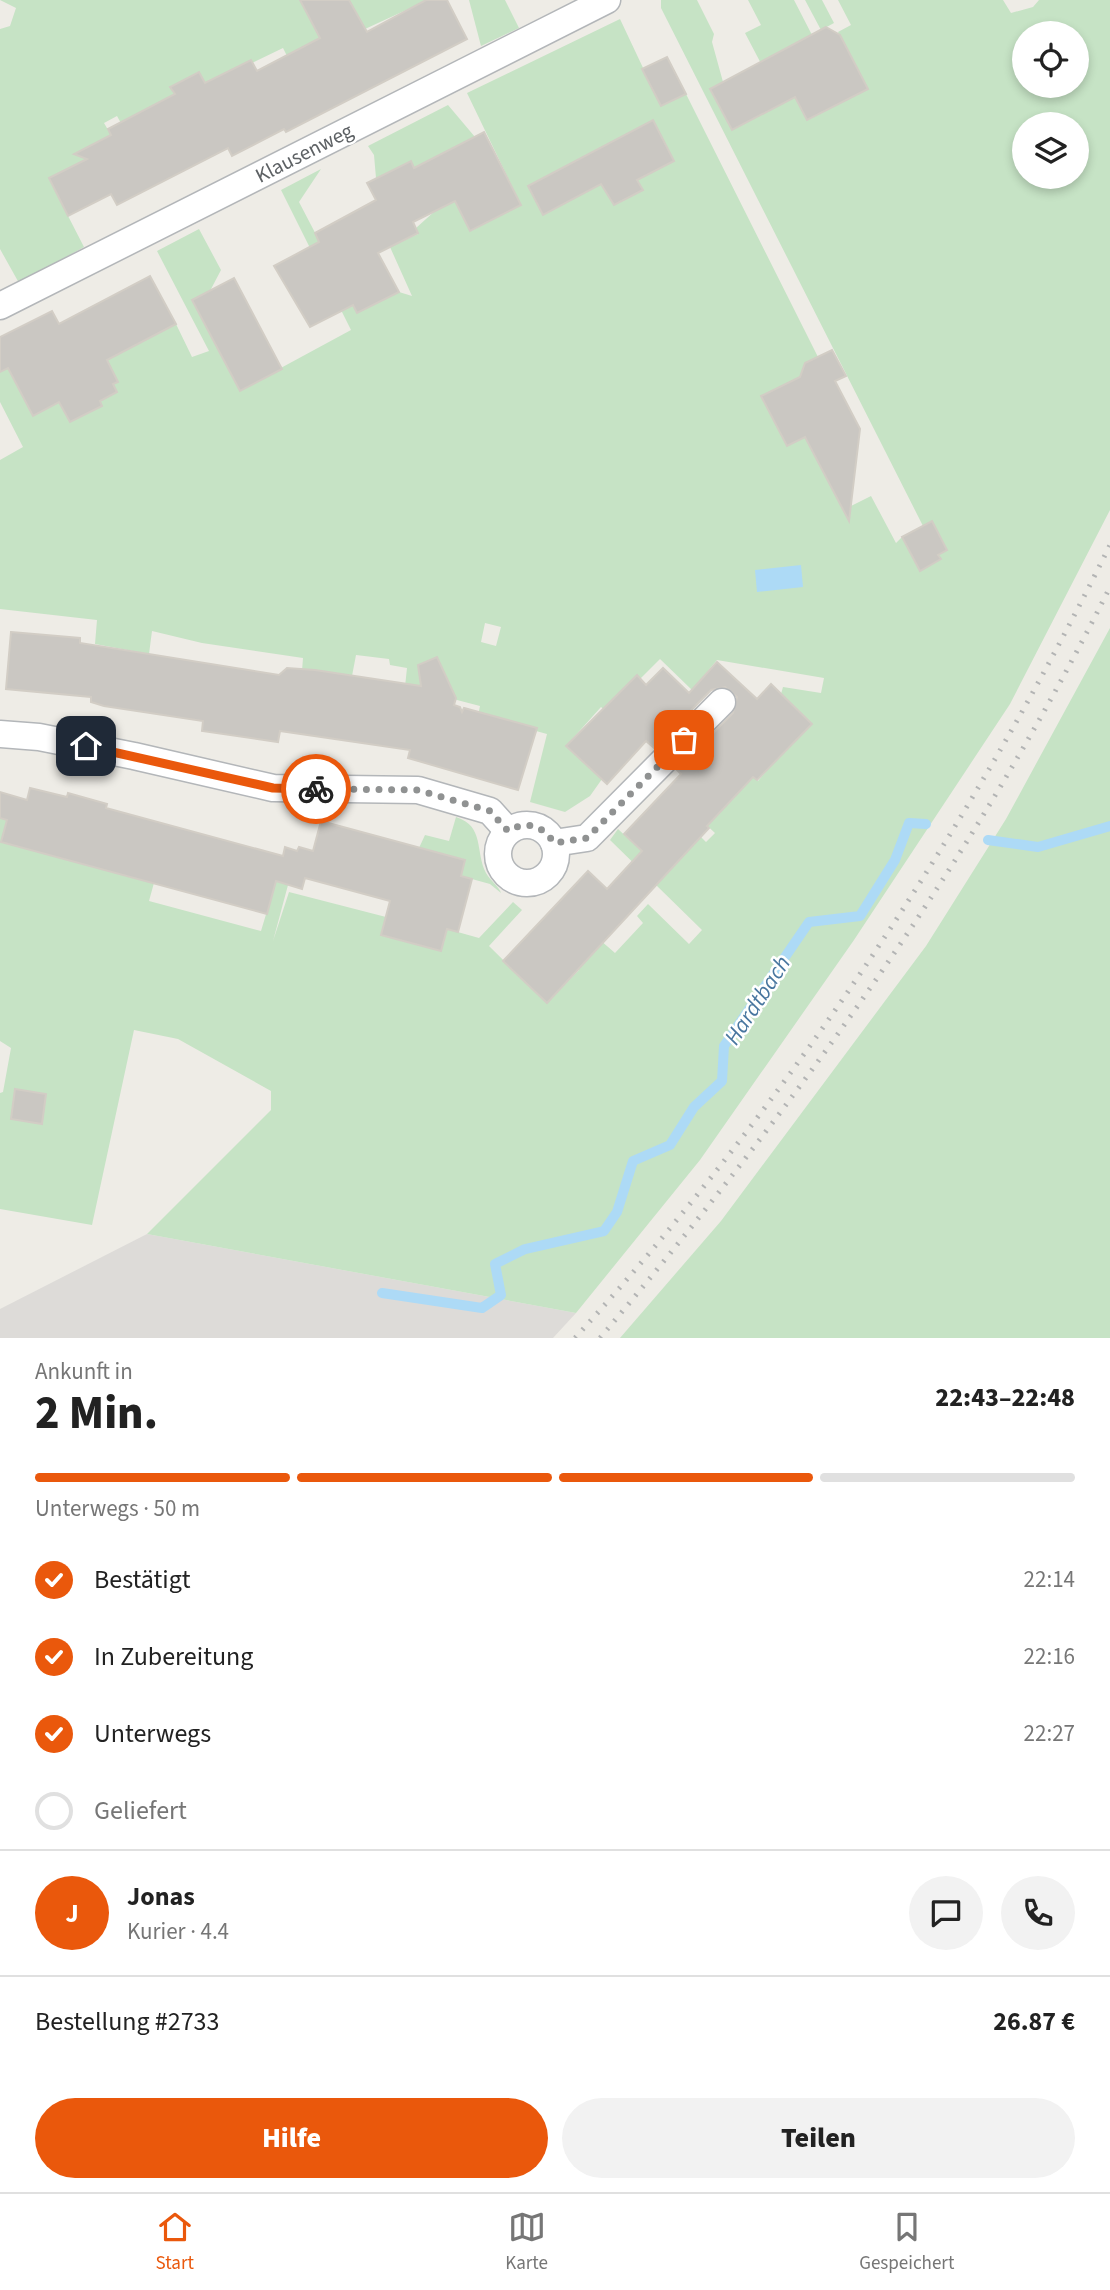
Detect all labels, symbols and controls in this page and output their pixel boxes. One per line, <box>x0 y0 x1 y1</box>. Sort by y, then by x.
map controls <box>1012 21 1089 189</box>
button: locate <box>1012 21 1089 98</box>
button: layers <box>1012 112 1089 189</box>
street label: Klausenweg <box>250 115 358 190</box>
pin <box>654 710 714 770</box>
pin <box>56 716 116 776</box>
icon: bag <box>665 721 703 759</box>
icon: home <box>67 727 105 765</box>
courier <box>281 754 351 824</box>
icon: bike <box>297 770 335 808</box>
water label: Hardtbach <box>716 949 799 1052</box>
text: Ankunft in <box>35 1355 133 1388</box>
text: 22:43–22:48 <box>935 1379 1075 1416</box>
text: 2 Min. <box>35 1381 158 1446</box>
text: Unterwegs · 50 m <box>35 1492 200 1525</box>
icon: check <box>35 1561 73 1599</box>
text: Bestätigt <box>94 1561 191 1598</box>
text: 22:14 <box>1024 1563 1075 1596</box>
icon: check <box>35 1638 73 1676</box>
text: In Zubereitung <box>94 1638 253 1675</box>
text: 22:16 <box>1024 1640 1075 1673</box>
icon: check <box>35 1715 73 1753</box>
text: Unterwegs <box>94 1715 211 1752</box>
text: 22:27 <box>1024 1717 1075 1750</box>
text: Geliefert <box>94 1792 187 1829</box>
button: chat <box>909 1876 983 1950</box>
button: phone <box>1001 1876 1075 1950</box>
text: Jonas <box>127 1878 195 1915</box>
text: J <box>65 1895 79 1932</box>
text: Kurier · 4.4 <box>127 1915 229 1948</box>
text: Bestellung #2733 <box>35 2003 219 2040</box>
text: 26.87 € <box>993 2003 1075 2040</box>
button: Hilfe <box>35 2098 548 2178</box>
button: Teilen <box>562 2098 1075 2178</box>
tab: Start <box>156 2208 194 2277</box>
tab: Karte <box>505 2208 548 2277</box>
tab: Gespeichert <box>859 2208 954 2277</box>

